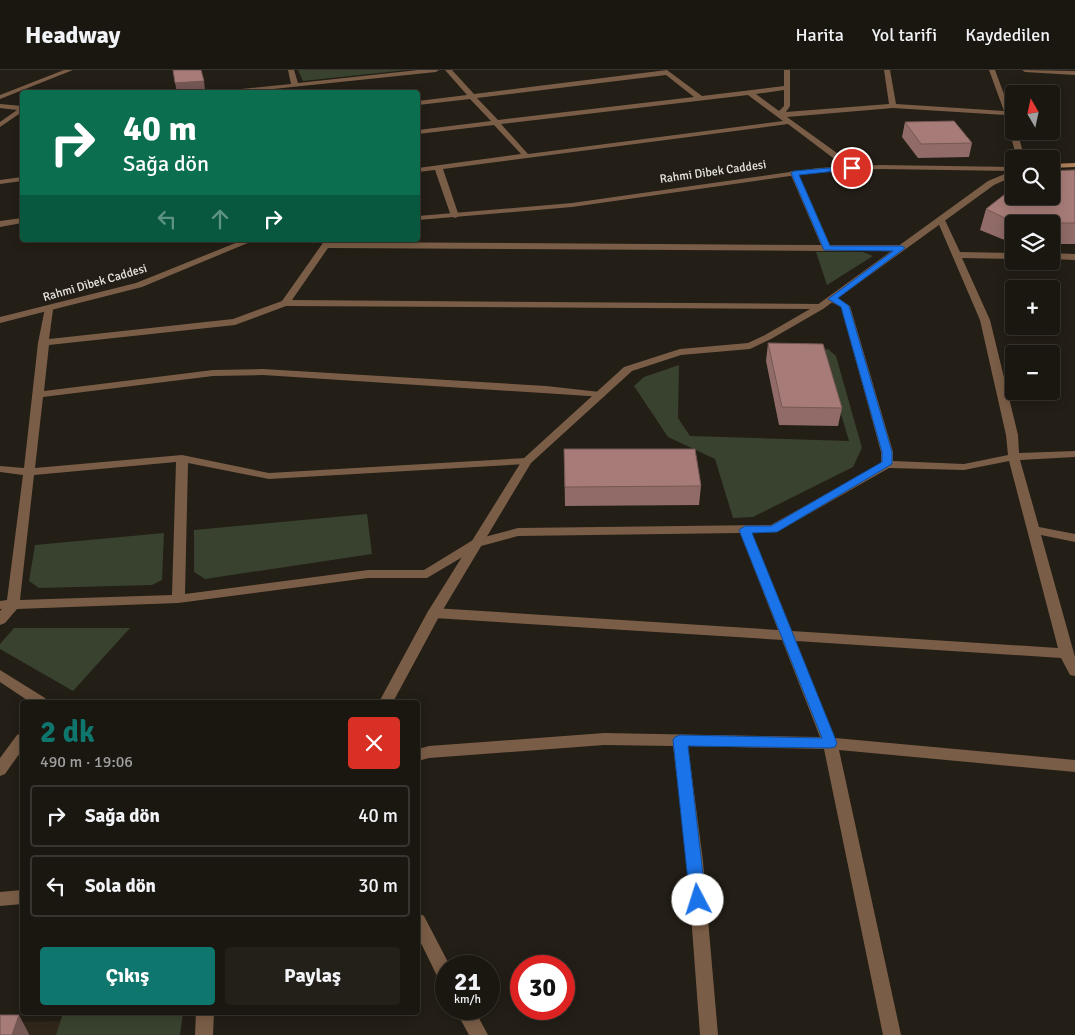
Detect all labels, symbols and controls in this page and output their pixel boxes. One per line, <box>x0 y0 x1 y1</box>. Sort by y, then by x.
text: Headway <box>25 20 121 50</box>
text: Harita <box>795 24 844 46</box>
text: Yol tarifi <box>872 24 937 46</box>
text: Kaydedilen <box>965 24 1050 46</box>
north arrow <box>1005 85 1060 140</box>
map controls <box>1005 85 1060 400</box>
text: 40 m <box>123 107 197 150</box>
icon: right <box>40 110 105 175</box>
pin <box>831 147 873 189</box>
text: Sağa dön <box>123 150 209 177</box>
button: search <box>1005 150 1060 205</box>
icon: arrive <box>838 154 866 182</box>
street label: Rahmi Dibek Caddesi <box>659 157 767 187</box>
icon: left <box>153 205 181 233</box>
icon: ahead <box>206 205 234 233</box>
icon: right <box>259 205 287 233</box>
button: layers <box>1005 215 1060 270</box>
street label: Rahmi Dibek Caddesi <box>41 261 149 305</box>
button: + <box>1005 280 1060 335</box>
button: − <box>1005 345 1060 400</box>
text: 2 dk <box>40 714 95 751</box>
button: close <box>348 717 400 769</box>
text: 490 m · 19:06 <box>40 752 133 772</box>
icon: right <box>42 802 70 830</box>
text: Sağa dön <box>85 804 160 828</box>
text: 40 m <box>358 804 398 828</box>
icon: left <box>42 872 70 900</box>
position arrow <box>671 873 723 925</box>
text: Sola dön <box>85 874 156 898</box>
text: 30 m <box>358 874 398 898</box>
button: Çıkış <box>40 947 215 1005</box>
button: Paylaş <box>225 947 400 1005</box>
speed limit sign: 30 <box>510 955 575 1020</box>
text: 21 <box>454 966 481 997</box>
text: km/h <box>454 992 481 1007</box>

